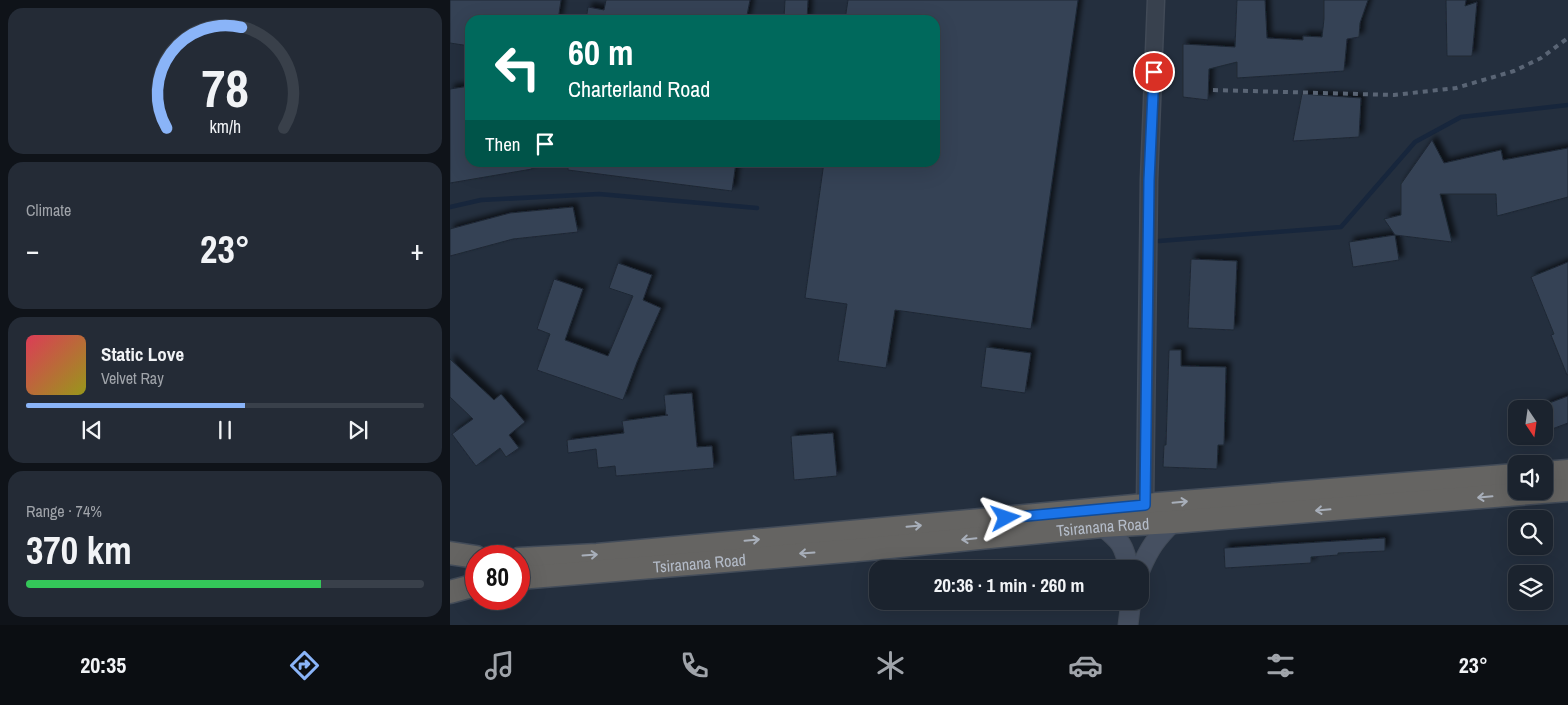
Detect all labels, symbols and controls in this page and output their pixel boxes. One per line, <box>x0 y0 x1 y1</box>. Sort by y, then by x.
text: 60 m <box>568 29 633 76</box>
icon: left <box>485 35 550 100</box>
pin <box>1133 51 1175 93</box>
text: 78 <box>201 53 249 123</box>
icon: arrive <box>1140 58 1168 86</box>
text: Charterland Road <box>568 74 710 104</box>
text: km/h <box>209 115 241 139</box>
icon: arrive <box>531 130 559 158</box>
text: Then <box>485 131 521 157</box>
text: Climate <box>26 199 71 221</box>
text: 23° <box>200 224 250 275</box>
text: − <box>26 231 39 269</box>
text: + <box>411 231 424 269</box>
text: Static Love <box>101 341 184 367</box>
text: Velvet Ray <box>101 367 164 389</box>
north arrow <box>1508 400 1552 445</box>
map controls <box>1508 400 1553 610</box>
icon: previous <box>78 416 106 444</box>
icon: pause <box>211 416 239 444</box>
icon: next <box>344 416 372 444</box>
button: sound <box>1508 455 1553 500</box>
position arrow <box>979 491 1031 543</box>
one-way arrow <box>1477 492 1493 502</box>
one-way arrow <box>1172 498 1188 507</box>
text: Range · 74% <box>26 500 102 522</box>
one-way arrow <box>1315 506 1331 515</box>
button: search <box>1508 510 1553 555</box>
street label: Tsiranana Road <box>1055 512 1150 541</box>
one-way arrow <box>906 522 922 531</box>
text: 370 km <box>26 525 132 576</box>
one-way arrow <box>961 534 977 544</box>
one-way arrow <box>744 535 760 545</box>
speed limit sign: 80 <box>465 545 530 610</box>
street label: Tsiranana Road <box>652 548 747 578</box>
one-way arrow <box>799 549 815 558</box>
one-way arrow <box>582 551 598 560</box>
button: layers <box>1508 565 1553 610</box>
text: 20:36 · 1 min · 260 m <box>934 572 1084 598</box>
icon: directions <box>287 648 322 683</box>
icon: music <box>482 648 517 683</box>
icon: phone <box>677 648 712 683</box>
icon: climate <box>873 648 908 683</box>
icon: car <box>1068 648 1103 683</box>
icon: filters <box>1263 648 1298 683</box>
text: 20:35 <box>80 650 126 680</box>
text: 23° <box>1459 650 1488 680</box>

